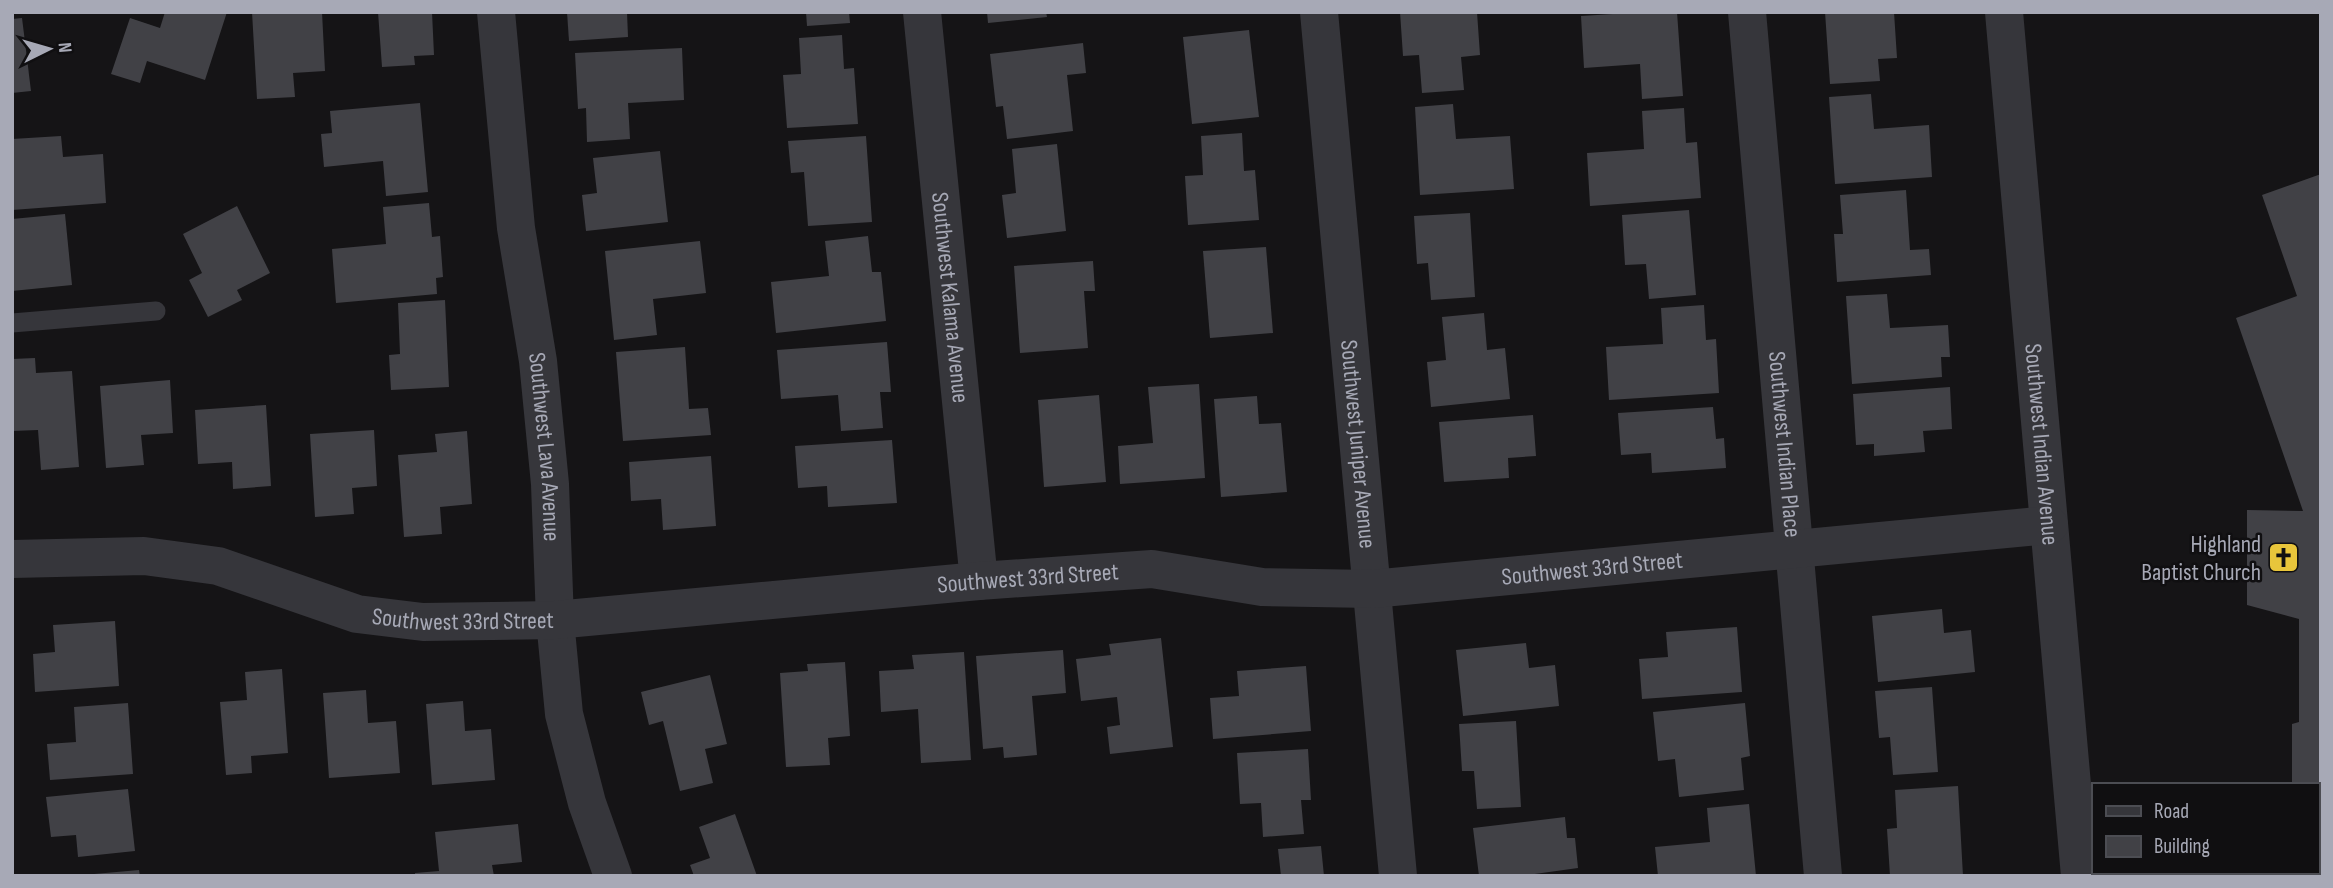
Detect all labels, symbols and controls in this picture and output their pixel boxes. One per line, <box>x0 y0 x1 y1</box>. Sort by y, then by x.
north arrow <box>14 14 84 84</box>
text: N <box>53 42 76 54</box>
street label: Southwest Kalama Avenue <box>925 191 975 404</box>
street label: Southwest Juniper Avenue <box>1334 339 1382 550</box>
street label: Southwest Indian Avenue <box>2018 342 2065 546</box>
street label: Southwest Lava Avenue <box>522 350 566 542</box>
street label: Southwest Indian Place <box>1762 350 1807 539</box>
place label: Highland Baptist Church <box>2141 530 2261 587</box>
church icon: Highland Baptist Church <box>2267 541 2301 575</box>
street label: Southwest 33rd Street <box>1500 546 1684 592</box>
street label: Southwest 33rd Street <box>936 557 1120 600</box>
street label: Southwest 33rd Street <box>370 602 554 637</box>
legend <box>2092 783 2319 874</box>
text: Road <box>2154 799 2189 824</box>
text: Building <box>2154 834 2210 859</box>

